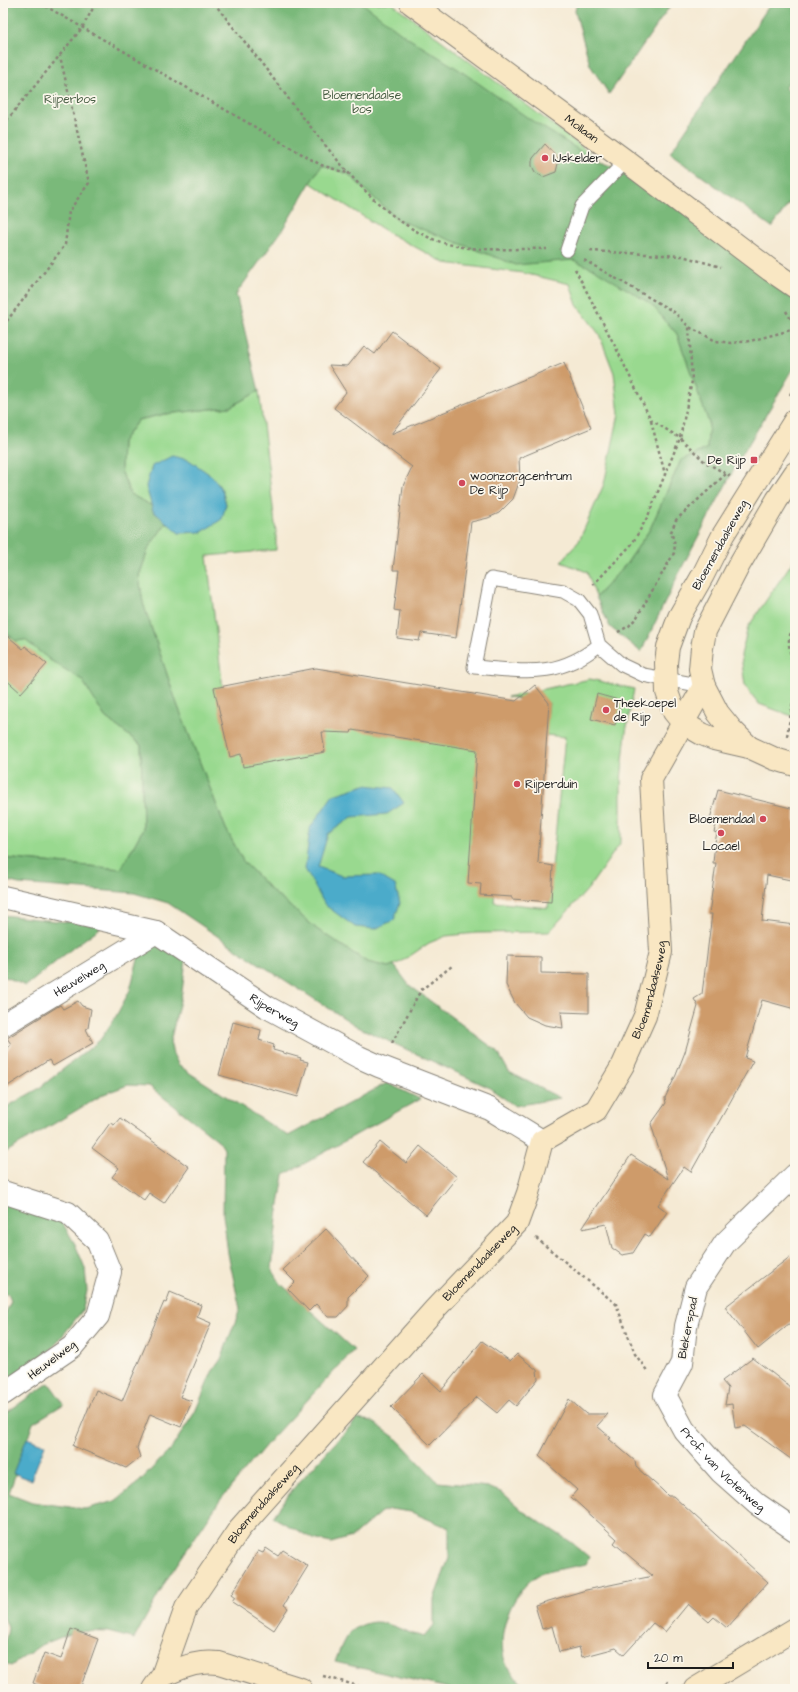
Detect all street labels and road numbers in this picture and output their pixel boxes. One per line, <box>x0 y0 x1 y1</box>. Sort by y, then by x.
street label: Mollaan <box>561 110 602 147</box>
street label: Bloemendaalseweg <box>688 497 753 594</box>
street label: Bloemendaalseweg <box>627 941 670 1041</box>
street label: Heuvelweg <box>50 957 108 1001</box>
street label: Rijperweg <box>246 989 302 1032</box>
street label: Bloemendaalseweg <box>438 1220 521 1305</box>
street label: Blekerspad <box>674 1296 702 1360</box>
street label: Heuvelweg <box>24 1336 80 1385</box>
street label: Prof. van Vlotenweg <box>677 1423 768 1516</box>
street label: Bloemendaalseweg <box>224 1460 303 1547</box>

